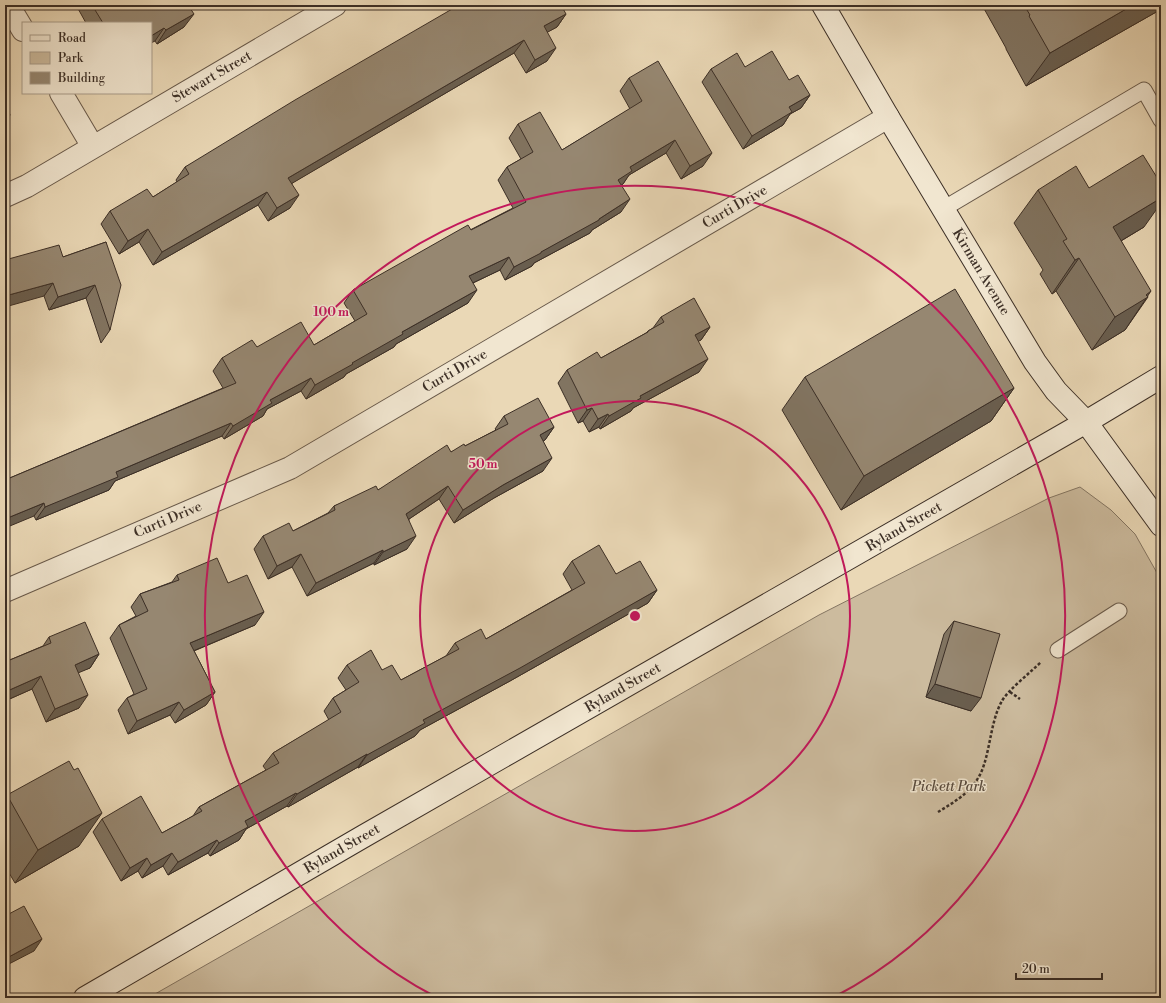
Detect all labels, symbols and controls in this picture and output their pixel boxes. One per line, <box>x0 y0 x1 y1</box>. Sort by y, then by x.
legend <box>22 22 152 94</box>
text: Road <box>58 31 86 46</box>
street label: Stewart Street <box>169 47 255 107</box>
text: Park <box>58 51 84 66</box>
text: Building <box>57 71 106 86</box>
street label: Curti Drive <box>699 181 771 233</box>
street label: Kirman Avenue <box>948 225 1014 319</box>
text: 100 m <box>313 305 349 320</box>
street label: Curti Drive <box>419 345 491 397</box>
text: 50 m <box>468 457 498 472</box>
street label: Curti Drive <box>131 498 205 542</box>
street label: Ryland Street <box>863 498 945 556</box>
centre of rings <box>628 609 642 623</box>
street label: Ryland Street <box>582 659 664 717</box>
park label: Pickett Park <box>911 778 986 796</box>
street label: Ryland Street <box>301 820 383 878</box>
scale bar <box>1016 955 1102 981</box>
text: 20 m <box>1022 962 1050 977</box>

